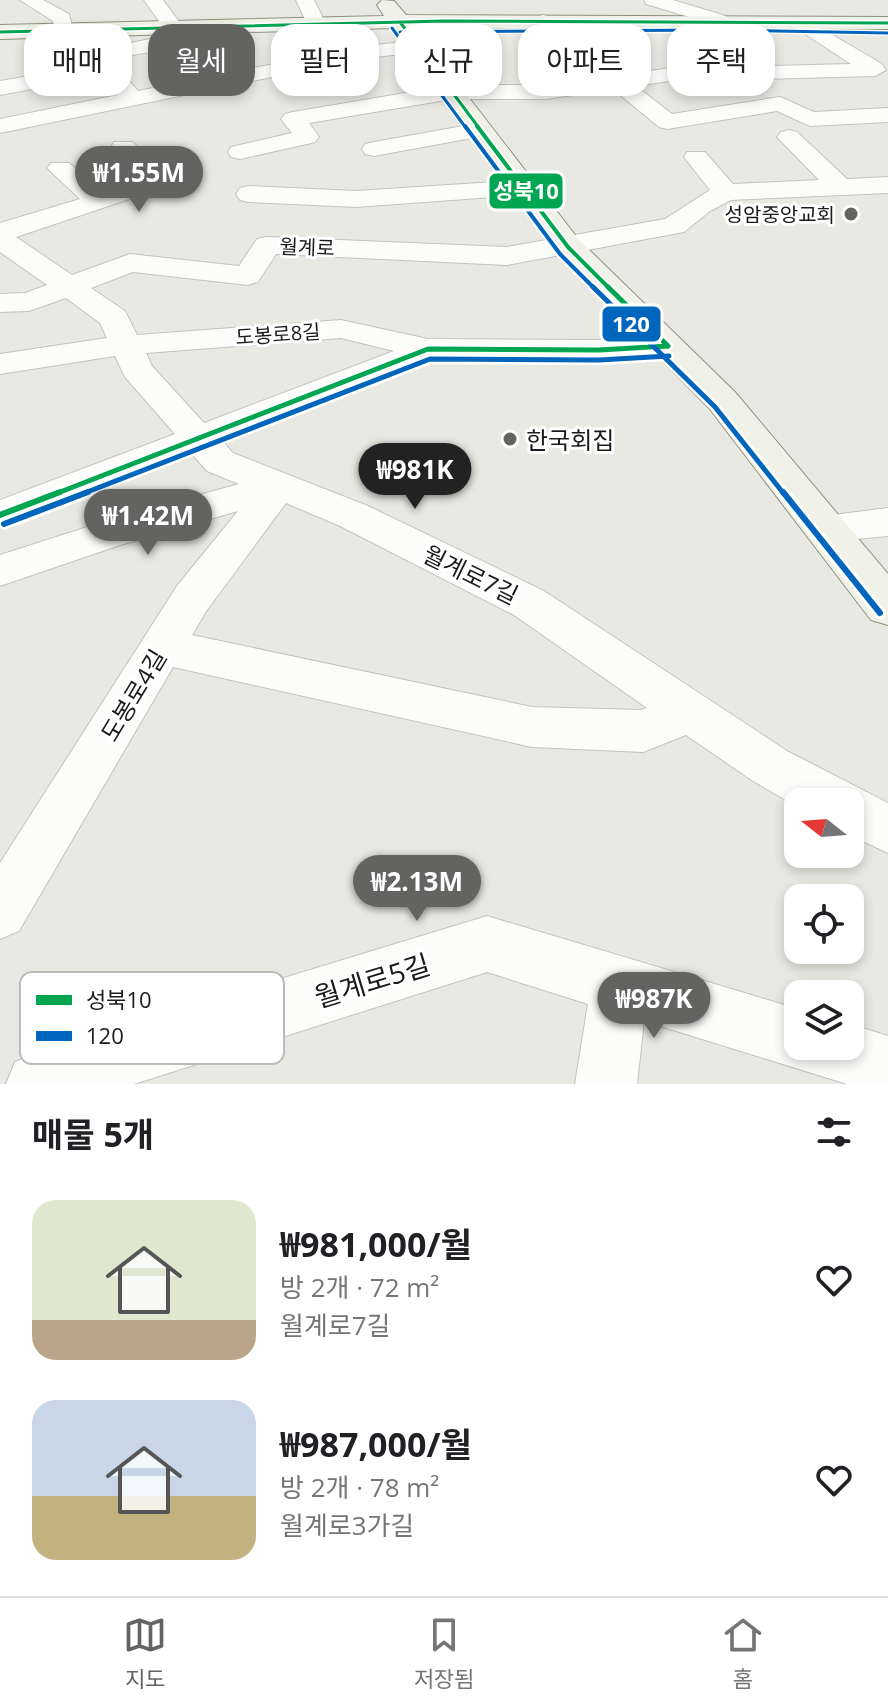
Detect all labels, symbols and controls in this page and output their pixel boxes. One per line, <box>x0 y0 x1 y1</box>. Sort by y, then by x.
chip: 매매 <box>24 24 132 96</box>
chip: 월세 <box>148 24 255 96</box>
chip: 필터 <box>271 24 379 96</box>
chip: 신규 <box>395 24 502 96</box>
chip: 아파트 <box>518 24 651 96</box>
chip: 주택 <box>667 24 775 96</box>
pin: ₩1.55M <box>74 146 204 214</box>
text: ₩1.55M <box>93 154 185 190</box>
line badge: 성북10 <box>488 172 564 210</box>
text: 성북10 <box>493 175 559 205</box>
place label: 성암중앙교회 <box>725 201 835 228</box>
marker: 성암중앙교회 <box>842 205 860 223</box>
street label: 월계로 <box>279 233 335 261</box>
line badge: 120 <box>601 305 662 343</box>
text: 120 <box>612 308 650 338</box>
street label: 도봉로8길 <box>235 318 321 350</box>
place label: 한국회집 <box>526 423 614 456</box>
marker: 한국회집 <box>501 430 519 448</box>
pin: ₩981K <box>359 443 471 511</box>
text: ₩981K <box>376 451 454 487</box>
pin: ₩1.42M <box>83 489 213 557</box>
text: ₩1.42M <box>102 497 194 533</box>
street label: 월계로7길 <box>418 537 524 611</box>
street label: 도봉로4길 <box>93 643 173 747</box>
north arrow <box>784 788 864 868</box>
map controls <box>784 788 864 1060</box>
pin: ₩2.13M <box>352 855 482 923</box>
text: ₩2.13M <box>371 863 463 899</box>
button: locate <box>784 884 864 964</box>
street label: 월계로5길 <box>310 944 434 1016</box>
legend <box>20 972 284 1064</box>
pin: ₩987K <box>598 972 710 1040</box>
text: ₩987K <box>615 980 693 1016</box>
button: layers <box>784 980 864 1060</box>
text: 성북10 <box>86 984 152 1014</box>
text: 120 <box>86 1020 124 1050</box>
icon: filters <box>812 1110 856 1154</box>
text: 매물 5개 <box>32 1111 154 1157</box>
text: ₩981,000/월 <box>280 1221 472 1267</box>
icon: home <box>96 1232 192 1328</box>
icon: heart <box>812 1258 856 1302</box>
text: 방 2개 · 72 m² <box>280 1269 439 1305</box>
text: 월계로7길 <box>280 1307 391 1343</box>
text: ₩987,000/월 <box>280 1421 472 1467</box>
icon: home <box>96 1432 192 1528</box>
icon: heart <box>812 1458 856 1502</box>
text: 방 2개 · 78 m² <box>280 1469 439 1505</box>
text: 월계로3가길 <box>280 1507 414 1543</box>
tab: 지도 <box>123 1613 167 1693</box>
tab: 저장됨 <box>414 1613 474 1693</box>
tab: 홈 <box>721 1613 765 1693</box>

